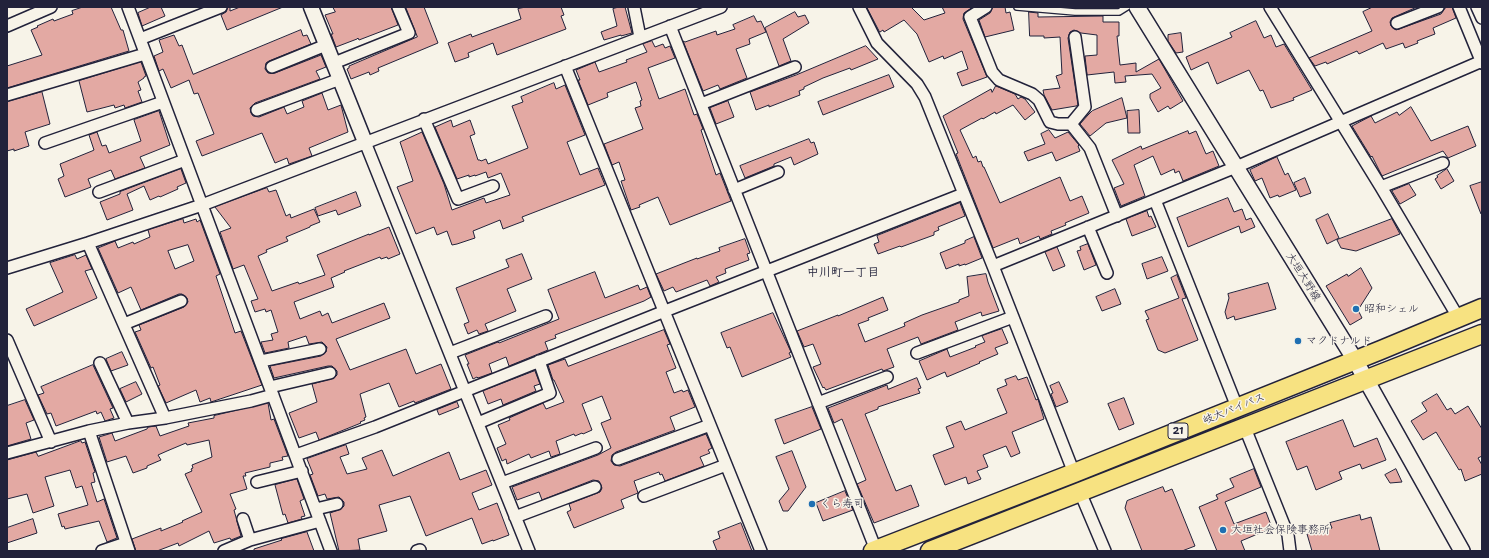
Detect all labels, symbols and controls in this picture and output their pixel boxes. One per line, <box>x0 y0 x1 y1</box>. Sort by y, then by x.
street label: 大垣大野線 <box>1283 250 1323 304</box>
district label: 中川町一丁目 <box>807 266 879 280</box>
place label: 昭和シェル <box>1364 302 1419 316</box>
marker: 昭和シェル <box>1351 304 1361 314</box>
place label: マクドナルド <box>1306 334 1372 348</box>
marker: マクドナルド <box>1293 336 1303 346</box>
street label: 岐大バイパス <box>1201 391 1267 427</box>
road number: 21 <box>1168 423 1188 439</box>
place label: くら寿司 <box>820 497 864 511</box>
marker: くら寿司 <box>807 499 817 509</box>
place label: 大垣社会保険事務所 <box>1231 523 1330 537</box>
marker: 大垣社会保険事務所 <box>1218 525 1228 535</box>

